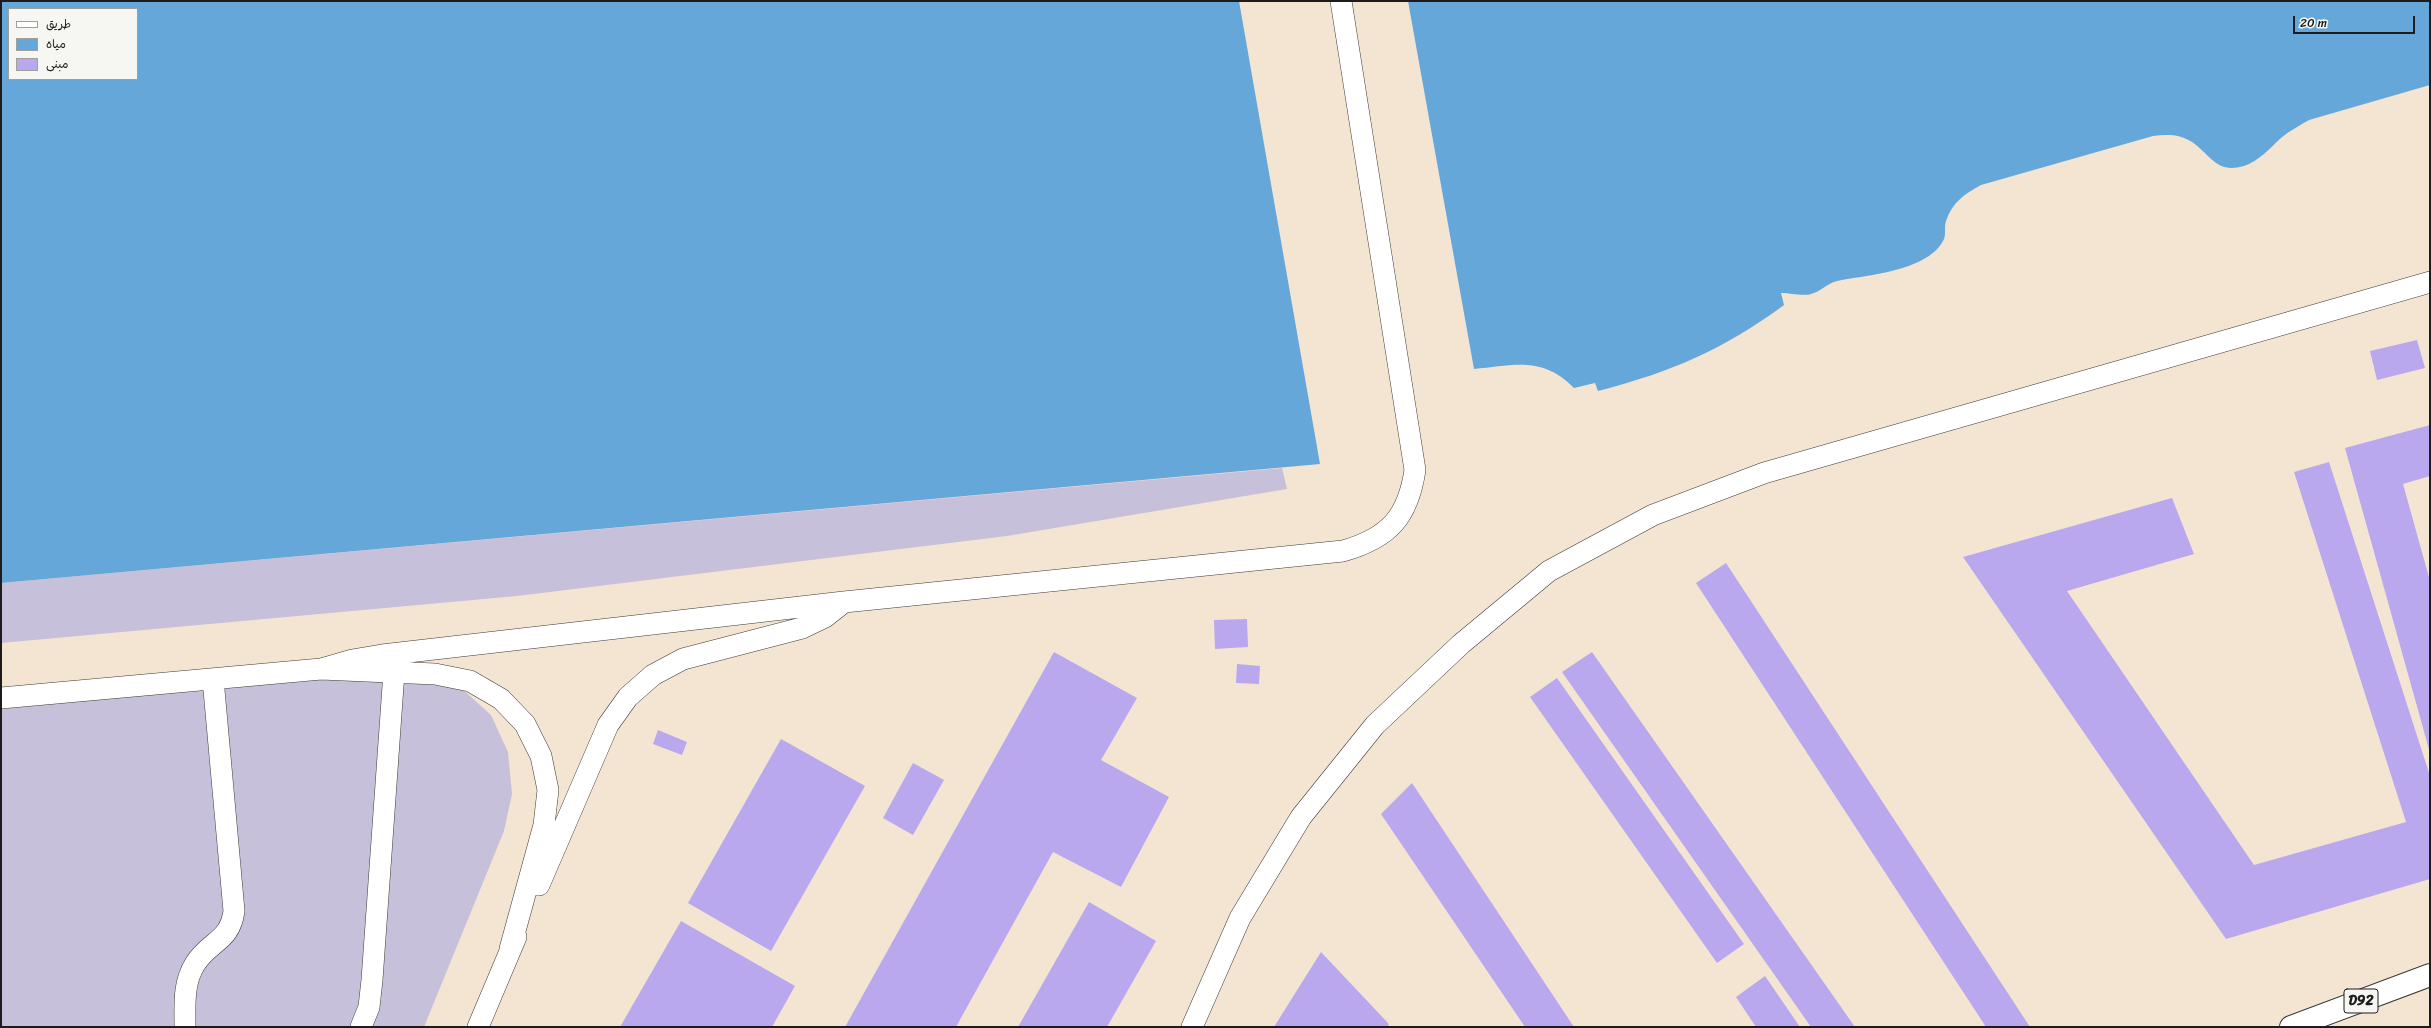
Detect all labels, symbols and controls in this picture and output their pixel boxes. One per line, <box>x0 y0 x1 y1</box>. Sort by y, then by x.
legend <box>8 8 138 80</box>
scale bar <box>2295 8 2417 34</box>
text: 20 m <box>2300 12 2327 34</box>
text: طريق <box>46 13 71 35</box>
text: مياه <box>46 33 66 55</box>
text: مبنى <box>46 53 69 75</box>
road number: D92 <box>2344 989 2378 1013</box>

